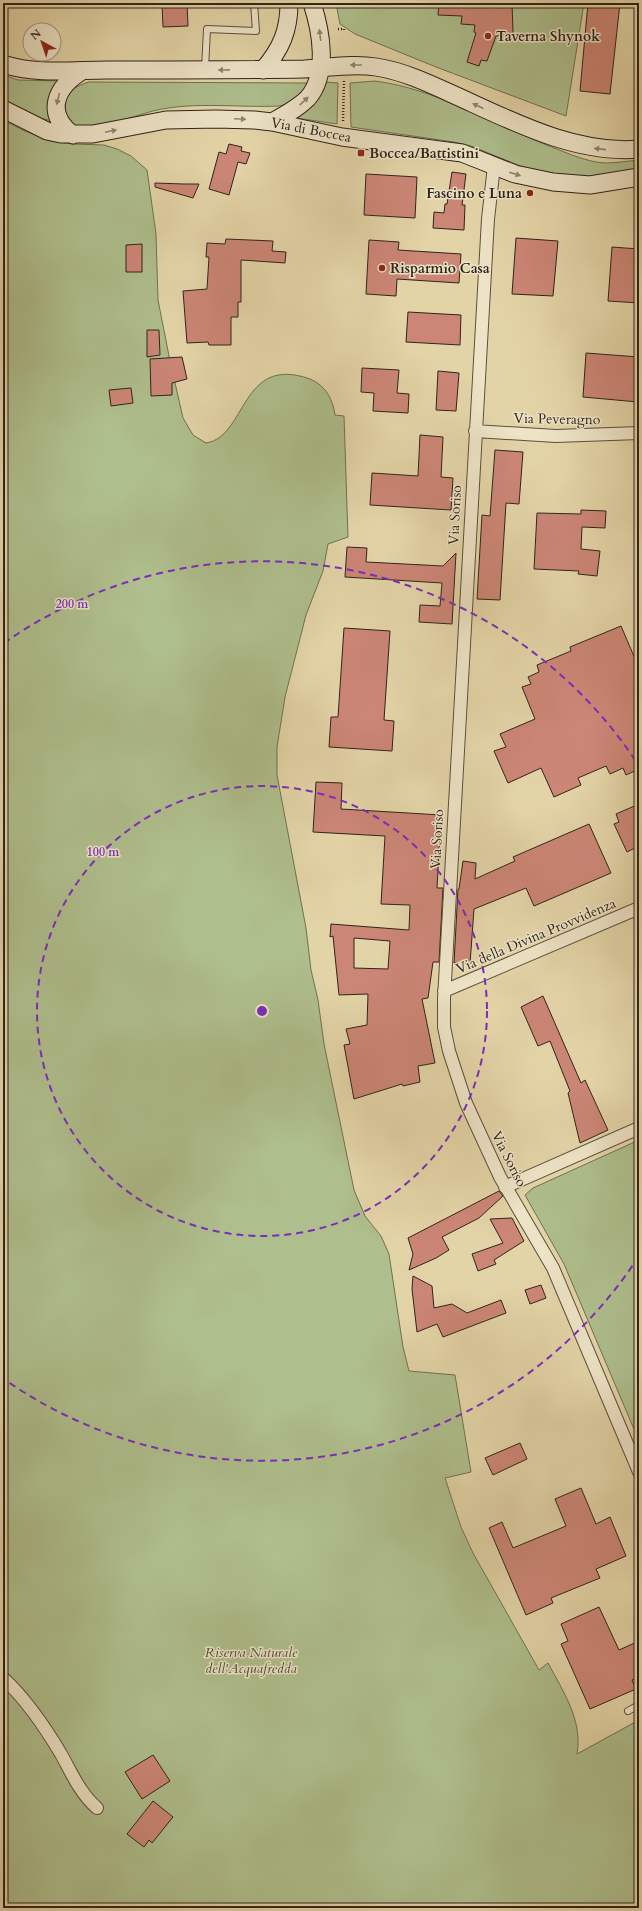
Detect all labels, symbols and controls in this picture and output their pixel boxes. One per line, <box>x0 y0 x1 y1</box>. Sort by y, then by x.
north arrow <box>22 22 62 62</box>
text: N <box>27 26 45 44</box>
place label: Taverna Shynok <box>496 27 600 46</box>
one-way arrow <box>316 29 323 41</box>
marker: Taverna Shynok <box>483 31 493 41</box>
one-way arrow <box>349 62 362 68</box>
one-way arrow <box>217 67 230 73</box>
one-way arrow <box>54 93 60 105</box>
one-way arrow <box>299 96 309 106</box>
one-way arrow <box>472 102 484 109</box>
street label: Via di Boccea <box>269 113 353 147</box>
one-way arrow <box>234 116 246 123</box>
one-way arrow <box>105 128 118 134</box>
place label: Boccea/Battistini <box>369 144 480 163</box>
one-way arrow <box>594 146 606 152</box>
marker: Boccea/Battistini <box>356 148 366 158</box>
one-way arrow <box>509 171 521 177</box>
place label: Fascino e Luna <box>426 184 522 203</box>
marker: Fascino e Luna <box>525 188 535 198</box>
place label: Risparmio Casa <box>390 259 490 278</box>
marker: Risparmio Casa <box>377 263 387 273</box>
street label: Via Peveragno <box>514 409 601 429</box>
street label: Via Soriso <box>444 484 466 545</box>
text: 200 m <box>56 596 89 612</box>
street label: Via Soriso <box>426 808 448 869</box>
text: 100 m <box>87 844 120 860</box>
street label: Via della Divina Provvidenza <box>453 894 619 978</box>
centre of rings <box>255 1004 269 1018</box>
street label: Via Soriso <box>487 1128 531 1190</box>
park label: Riserva Naturale dell'Acquafredda <box>205 1643 298 1678</box>

